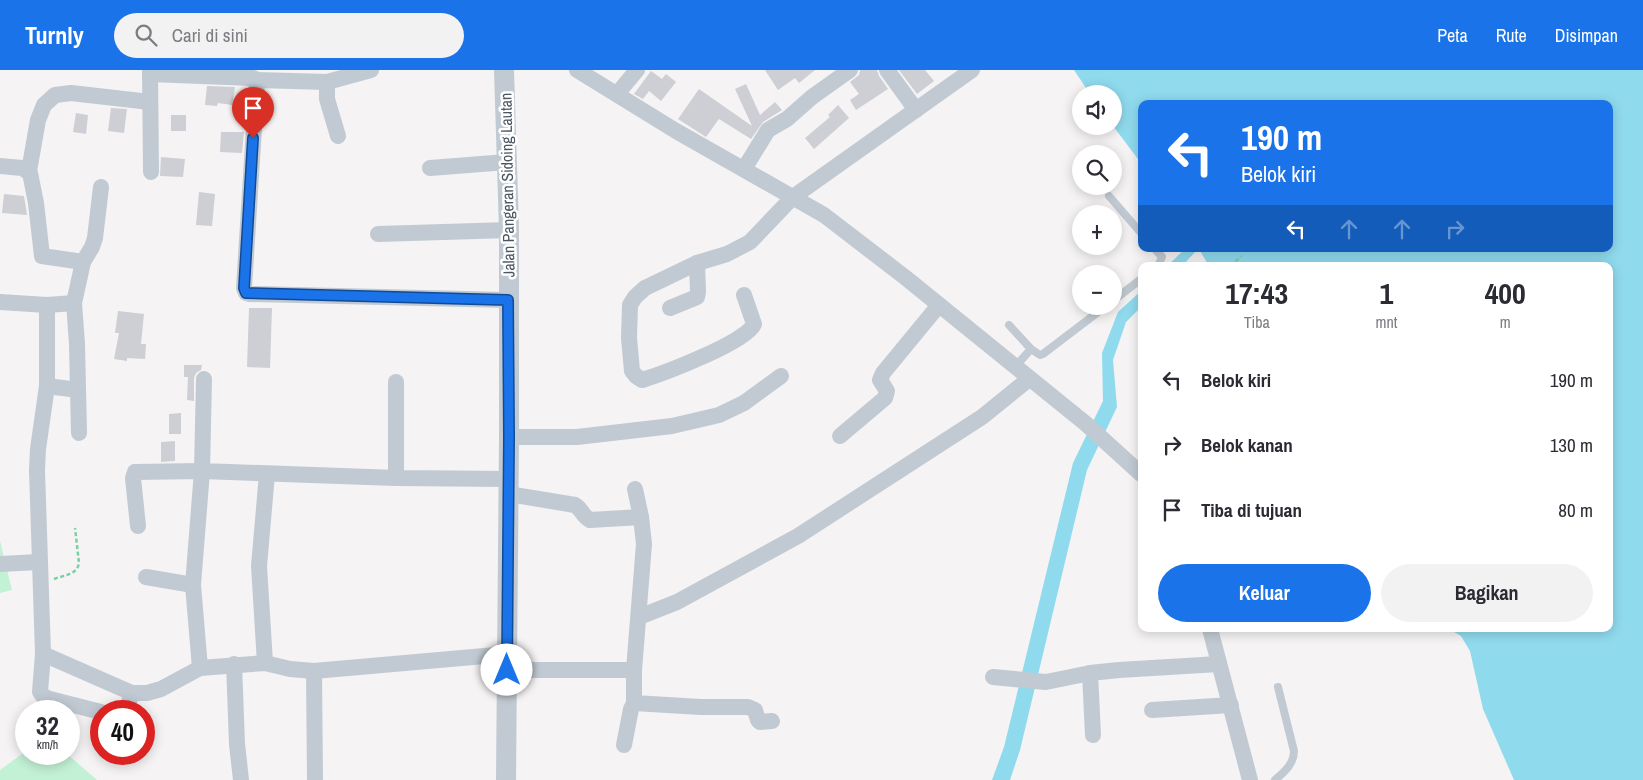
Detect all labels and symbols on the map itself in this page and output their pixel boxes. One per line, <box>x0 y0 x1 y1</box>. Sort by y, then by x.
pin <box>232 87 274 138</box>
street label: Jalan Pangeran Sidoing Lautan <box>494 93 520 277</box>
position arrow <box>480 643 532 695</box>
speed limit sign: 40 <box>90 700 155 765</box>

